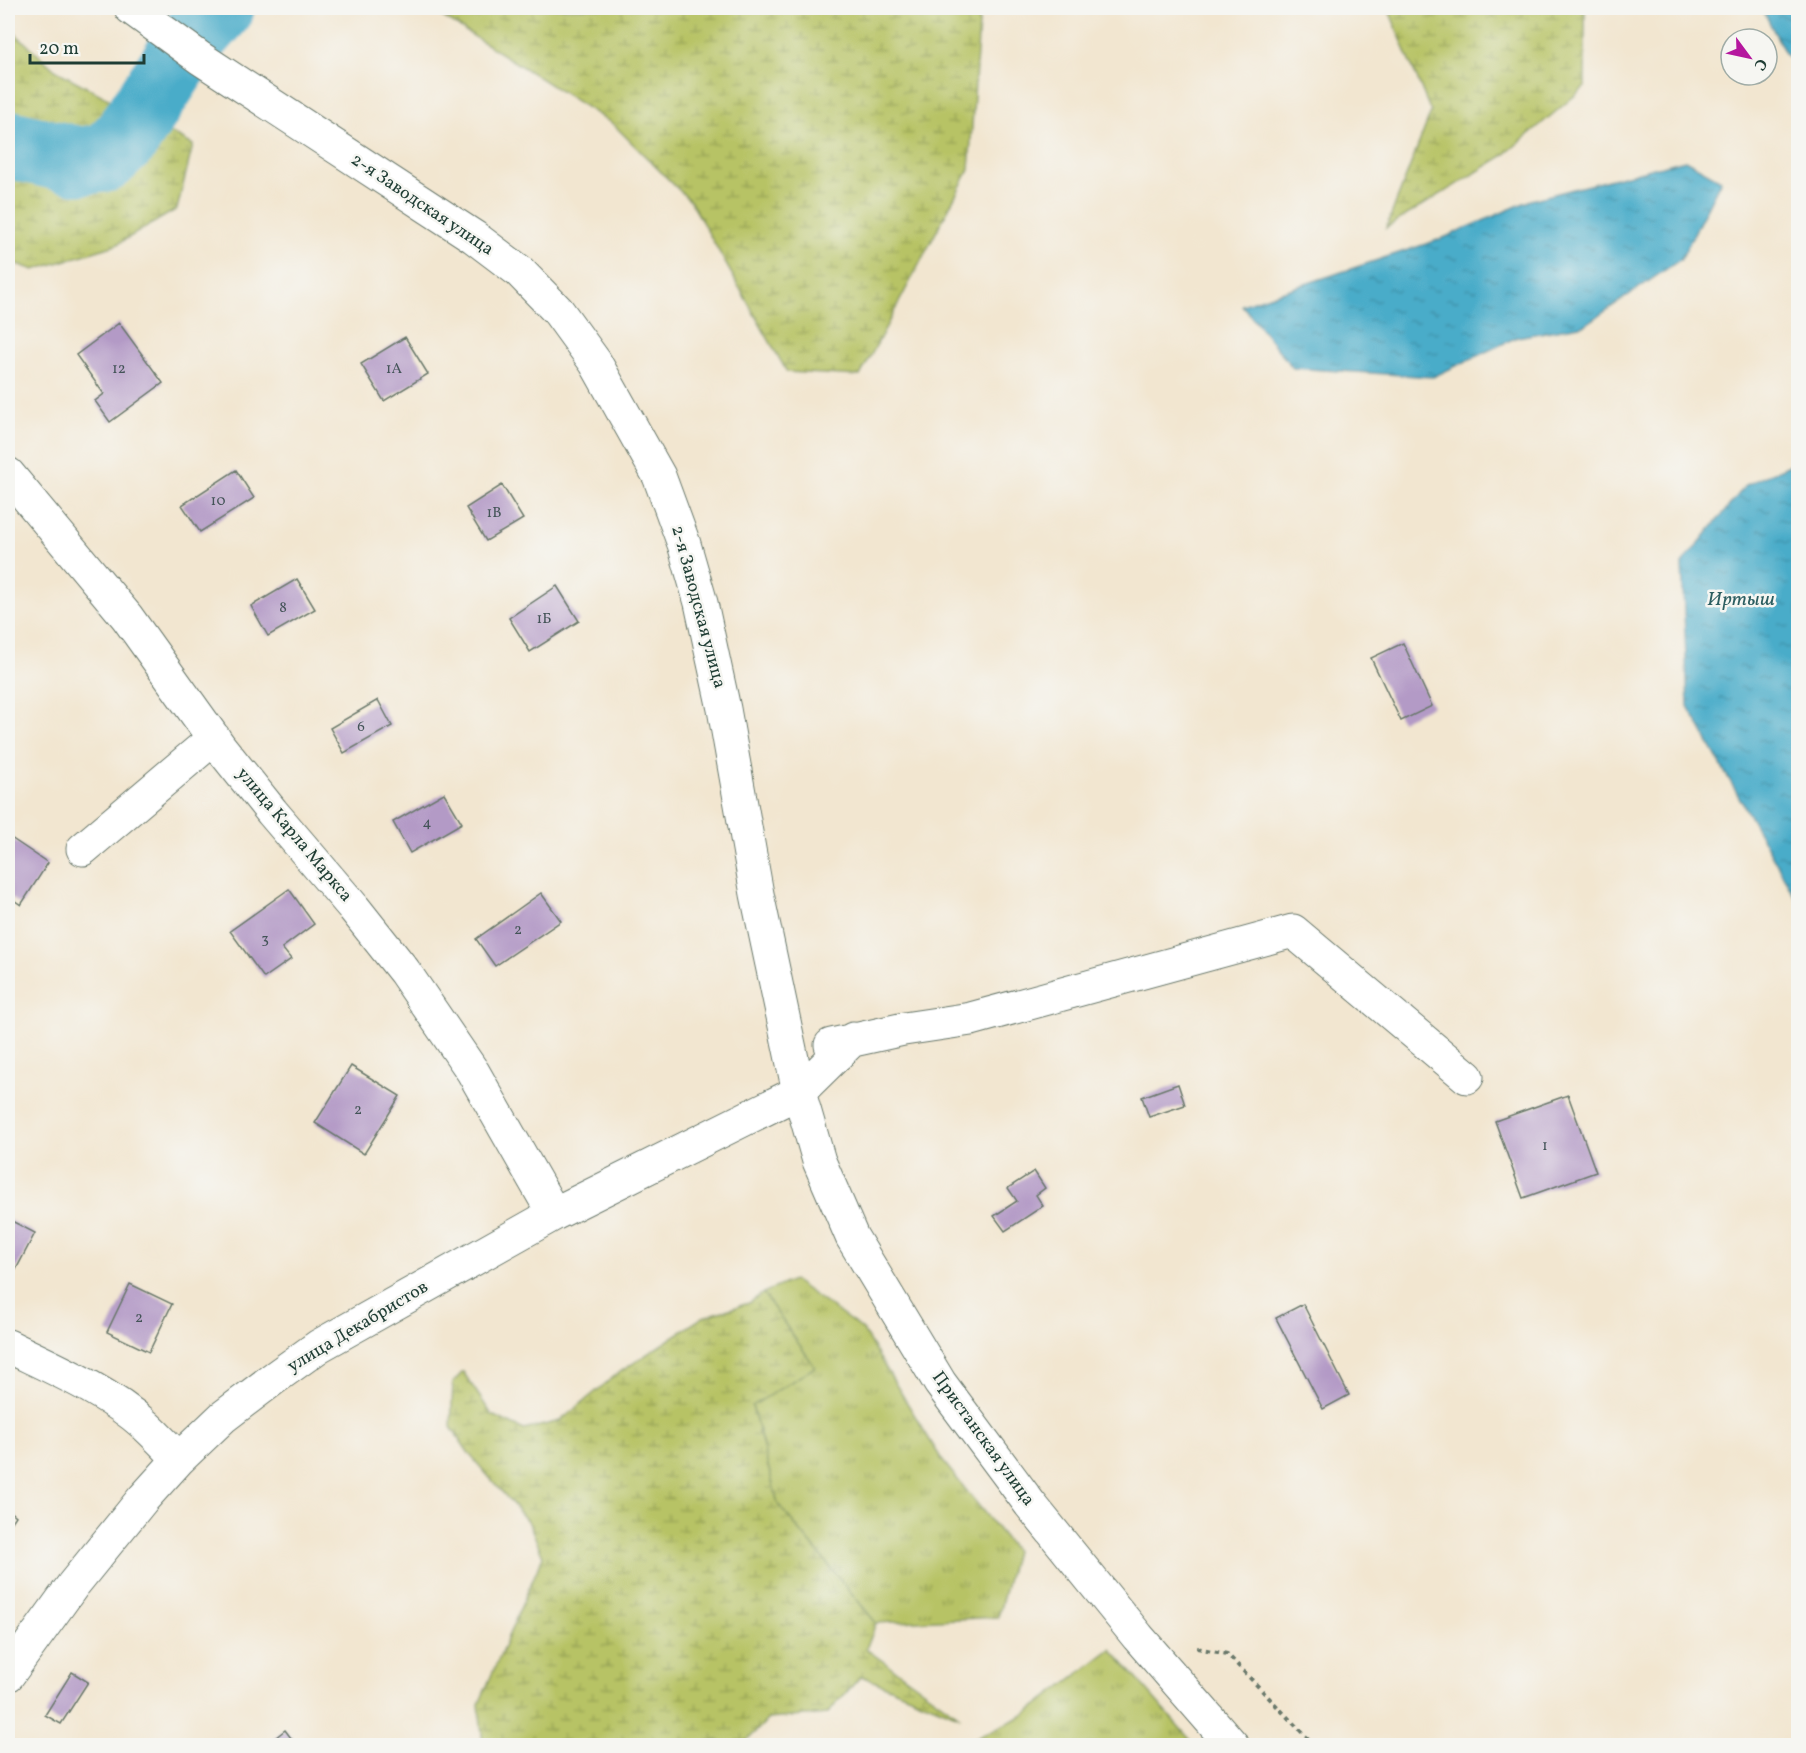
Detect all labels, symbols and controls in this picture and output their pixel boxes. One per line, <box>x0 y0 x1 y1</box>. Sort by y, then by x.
scale bar <box>30 27 144 65</box>
north arrow <box>1719 27 1779 87</box>
text: 20 m <box>39 37 79 62</box>
text: С <box>1748 54 1772 74</box>
street label: 2-я Заводская улица <box>346 148 498 262</box>
house number: 12 <box>112 359 126 380</box>
house number: 1А <box>386 359 403 380</box>
house number: 10 <box>211 491 225 512</box>
house number: 1В <box>486 503 502 524</box>
street label: 2-я Заводская улица <box>664 523 732 691</box>
water label: Иртыш <box>1707 586 1775 614</box>
house number: 8 <box>279 598 287 619</box>
house number: 1Б <box>536 609 552 630</box>
house number: 6 <box>357 717 365 738</box>
street label: улица Карла Маркса <box>230 762 358 908</box>
house number: 4 <box>423 813 432 834</box>
house number: 2 <box>514 920 522 941</box>
house number: 3 <box>261 929 269 950</box>
house number: 2 <box>354 1100 362 1121</box>
house number: 1 <box>1542 1136 1548 1157</box>
street label: улица Декабристов <box>283 1275 433 1379</box>
house number: 2 <box>135 1308 143 1329</box>
street label: Пристанская улица <box>926 1367 1040 1511</box>

